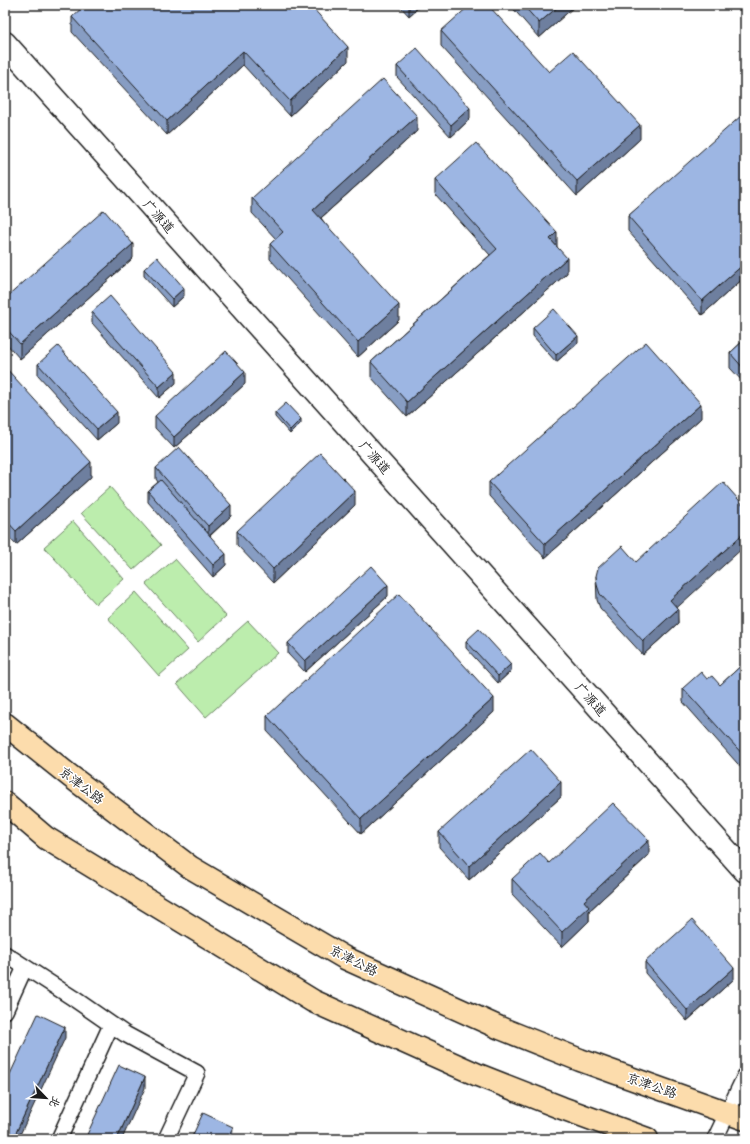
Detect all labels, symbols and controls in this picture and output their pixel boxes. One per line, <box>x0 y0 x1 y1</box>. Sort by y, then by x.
street label: 广源道 <box>140 197 177 236</box>
street label: 广源道 <box>356 438 393 477</box>
street label: 广源道 <box>572 680 609 719</box>
street label: 京津公路 <box>56 764 107 807</box>
street label: 京津公路 <box>327 942 380 979</box>
street label: 京津公路 <box>625 1070 679 1101</box>
north arrow <box>26 1078 66 1118</box>
text: 北 <box>46 1094 63 1110</box>

